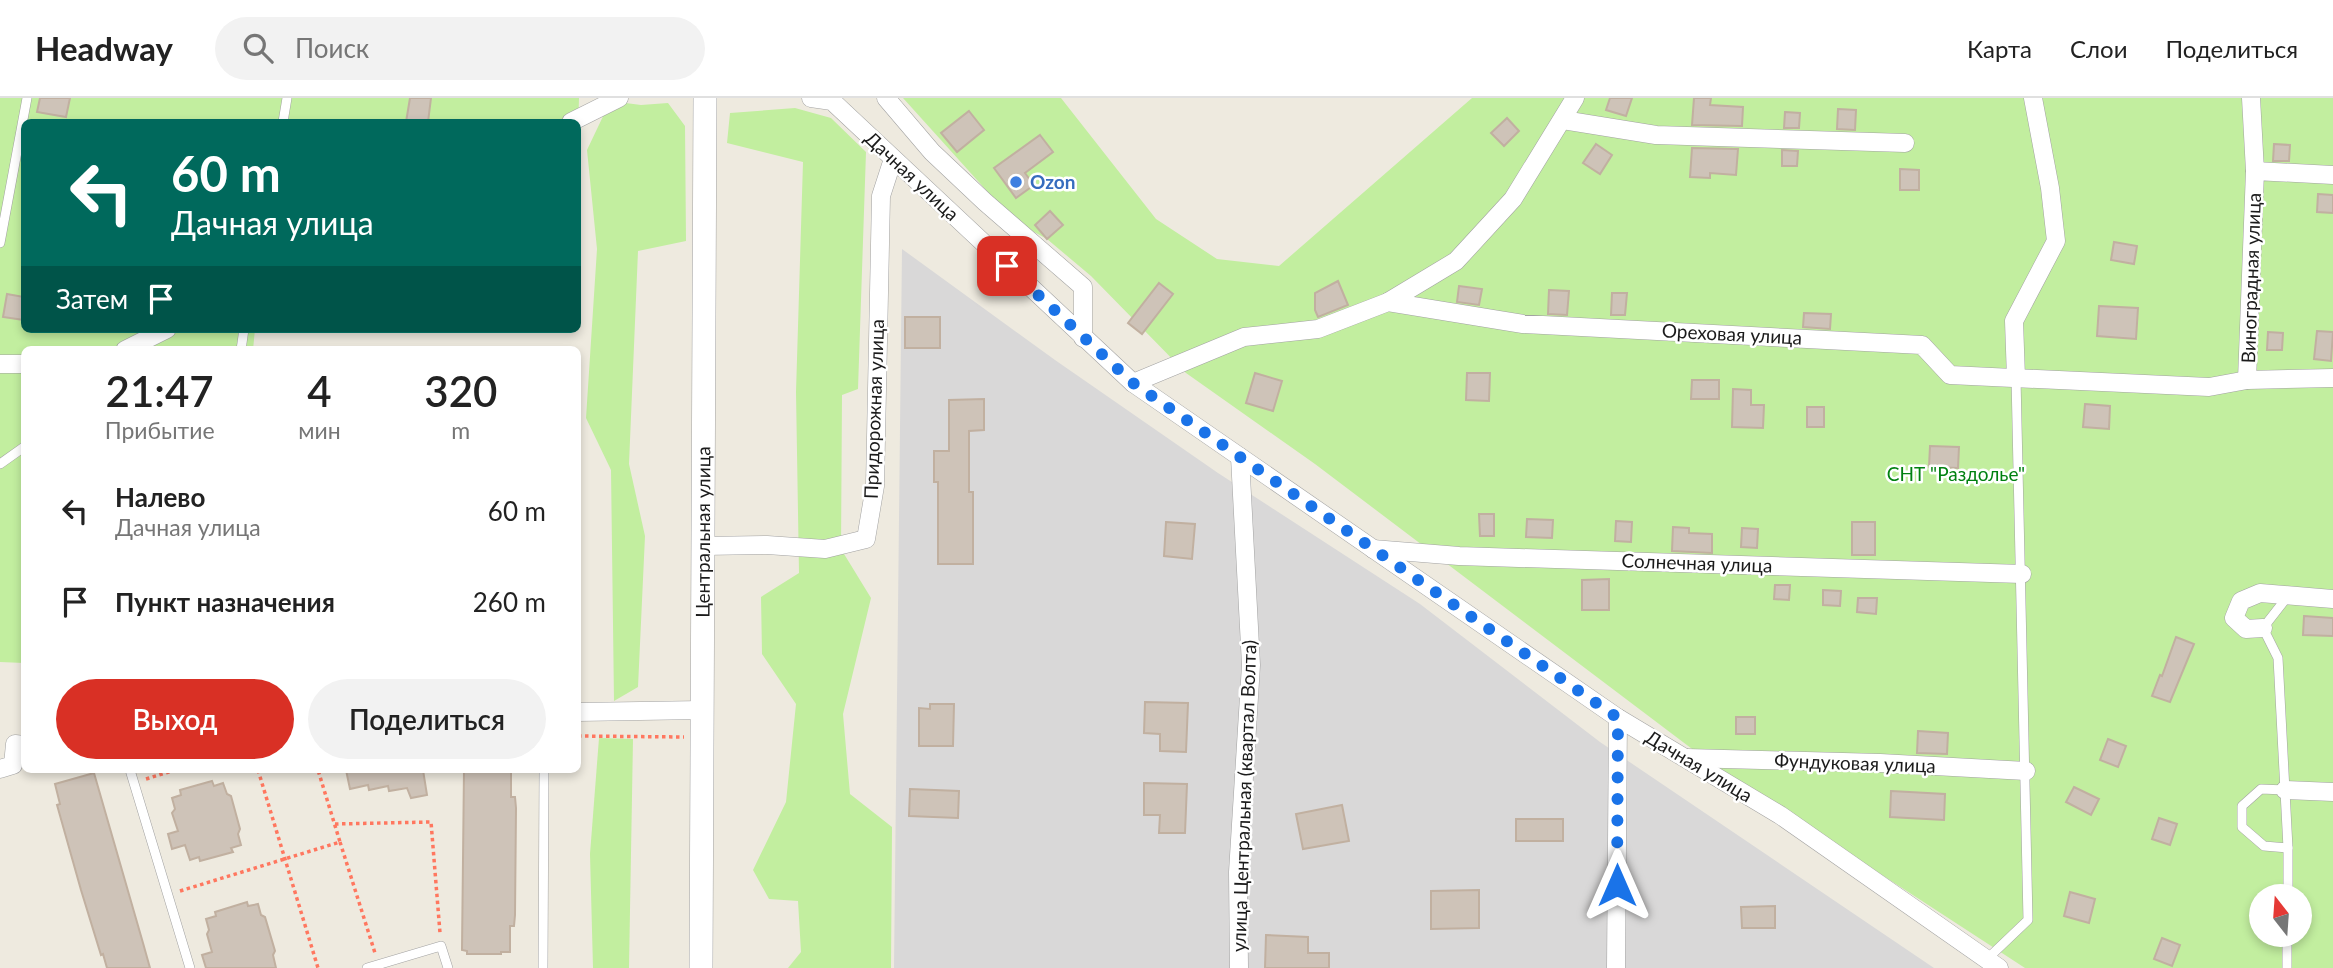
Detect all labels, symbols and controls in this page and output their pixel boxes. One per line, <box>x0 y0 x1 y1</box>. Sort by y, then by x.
search box <box>215 17 705 80</box>
text: Headway <box>35 28 173 68</box>
icon: search <box>239 29 277 67</box>
text: Поиск <box>295 32 369 64</box>
text: Карта <box>1967 34 2032 63</box>
text: Слои <box>2070 34 2127 63</box>
text: Поделиться <box>2165 34 2298 63</box>
street label: Дачная улица <box>860 126 964 225</box>
text: 60 m <box>171 144 281 202</box>
icon: left <box>56 147 147 238</box>
place label: Ozon <box>1030 170 1075 193</box>
marker: Ozon <box>1008 174 1024 190</box>
street label: Виноградная улица <box>2236 192 2265 364</box>
text: Дачная улица <box>171 203 374 242</box>
pin <box>977 236 1037 296</box>
icon: arrive <box>988 247 1026 285</box>
icon: arrive <box>142 280 180 318</box>
text: Затем <box>56 283 128 315</box>
street label: Ореховая улица <box>1661 318 1803 349</box>
street label: Придорожная улица <box>859 319 888 499</box>
text: 21:47 <box>106 366 214 416</box>
text: 4 <box>307 366 332 416</box>
text: 320 <box>424 366 497 416</box>
text: Прибытие <box>105 416 215 444</box>
text: мин <box>298 416 341 444</box>
text: m <box>451 416 470 444</box>
street label: Центральная улица <box>691 446 714 618</box>
park label: СНТ "Раздолье" <box>1887 462 2025 485</box>
text: Налево <box>115 481 205 513</box>
icon: left <box>56 492 94 530</box>
text: 60 m <box>488 495 546 527</box>
text: Дачная улица <box>115 513 261 541</box>
street label: Солнечная улица <box>1621 548 1773 577</box>
icon: arrive <box>56 583 94 621</box>
text: Пункт назначения <box>115 586 335 618</box>
text: 260 m <box>473 586 546 618</box>
street label: улица Центральная (квартал Волта) <box>1227 639 1260 952</box>
button: Выход <box>56 679 294 759</box>
button: Поделиться <box>308 679 546 759</box>
street label: Дачная улица <box>1642 725 1757 806</box>
street label: Фундуковая улица <box>1774 748 1936 777</box>
position arrow <box>1580 848 1654 922</box>
north arrow <box>2249 884 2312 947</box>
map controls <box>2249 884 2312 947</box>

